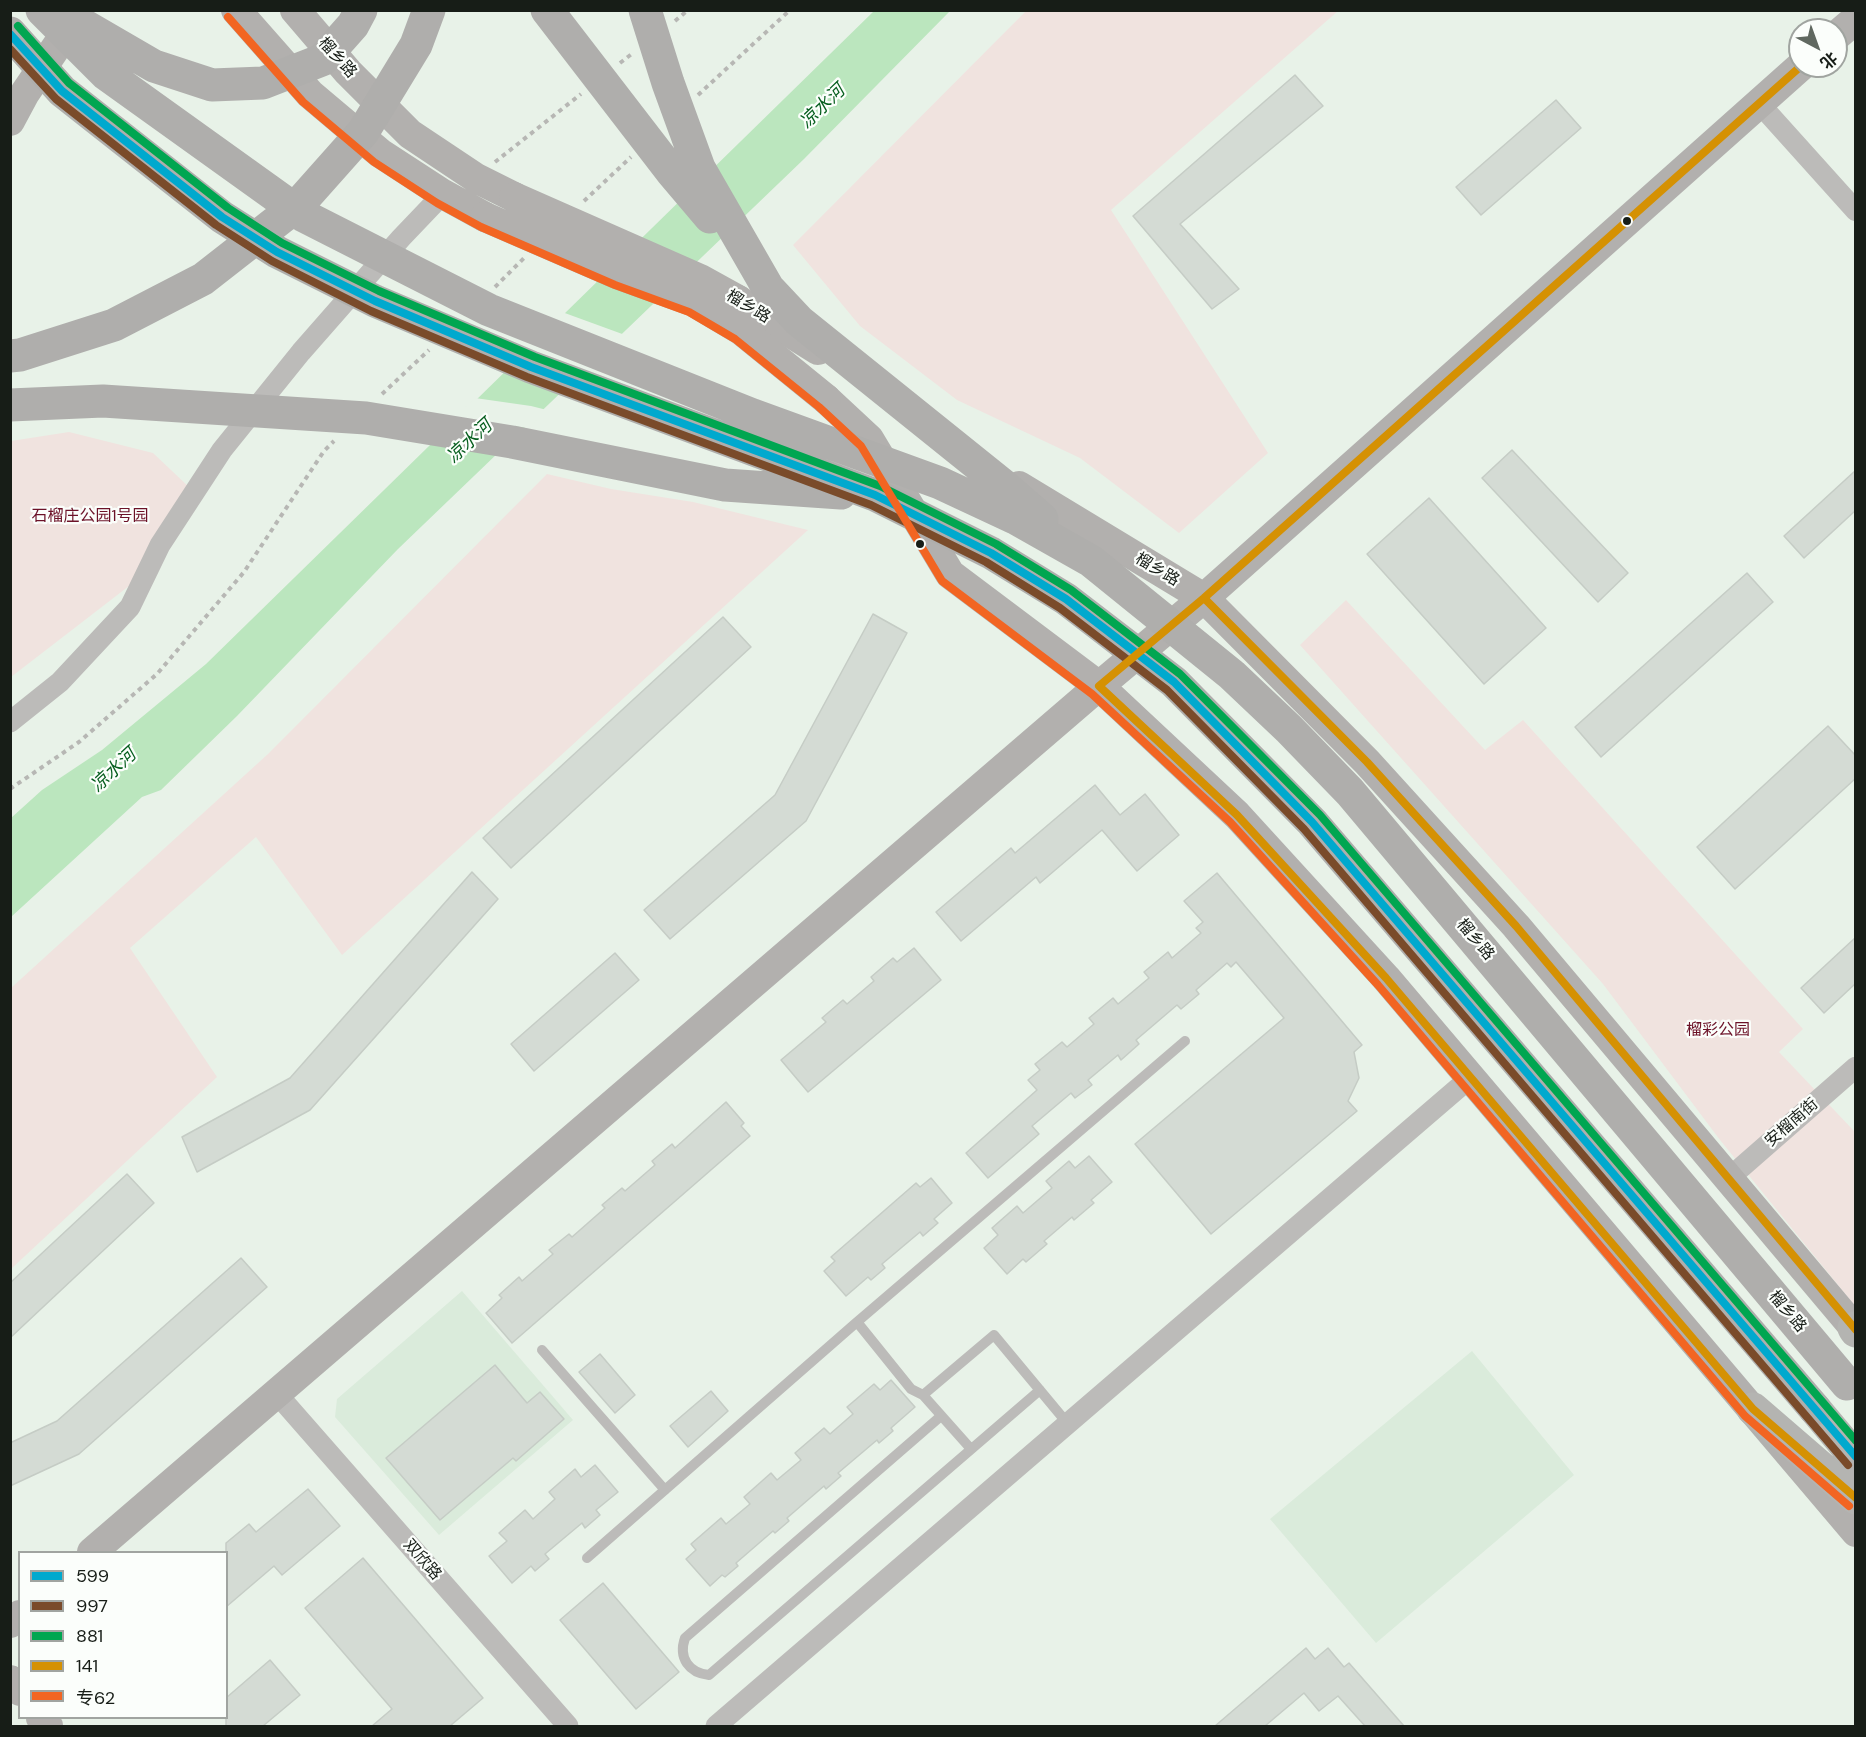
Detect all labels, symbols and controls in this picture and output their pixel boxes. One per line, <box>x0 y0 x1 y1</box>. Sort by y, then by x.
north arrow <box>1788 18 1848 78</box>
street label: 榴乡路 <box>314 34 360 82</box>
text: 北 <box>1816 47 1842 74</box>
water label: 凉水河 <box>796 80 850 134</box>
unlabelled marker <box>1621 215 1633 227</box>
street label: 榴乡路 <box>722 286 774 328</box>
water label: 凉水河 <box>443 416 497 468</box>
park label: 石榴庄公园1号园 <box>32 507 148 527</box>
unlabelled marker <box>914 538 926 550</box>
street label: 榴乡路 <box>1131 549 1183 591</box>
water label: 凉水河 <box>87 745 141 797</box>
street label: 榴乡路 <box>1452 915 1498 965</box>
park label: 榴彩公园 <box>1686 1021 1750 1041</box>
street label: 安榴南街 <box>1762 1095 1822 1151</box>
street label: 榴乡路 <box>1764 1287 1810 1337</box>
street label: 双欣路 <box>399 1536 445 1584</box>
legend <box>18 1551 228 1719</box>
text: 599 <box>76 1564 109 1588</box>
text: 997 <box>76 1594 108 1618</box>
text: 881 <box>76 1624 103 1648</box>
text: 141 <box>76 1654 98 1678</box>
text: 专62 <box>76 1686 115 1710</box>

